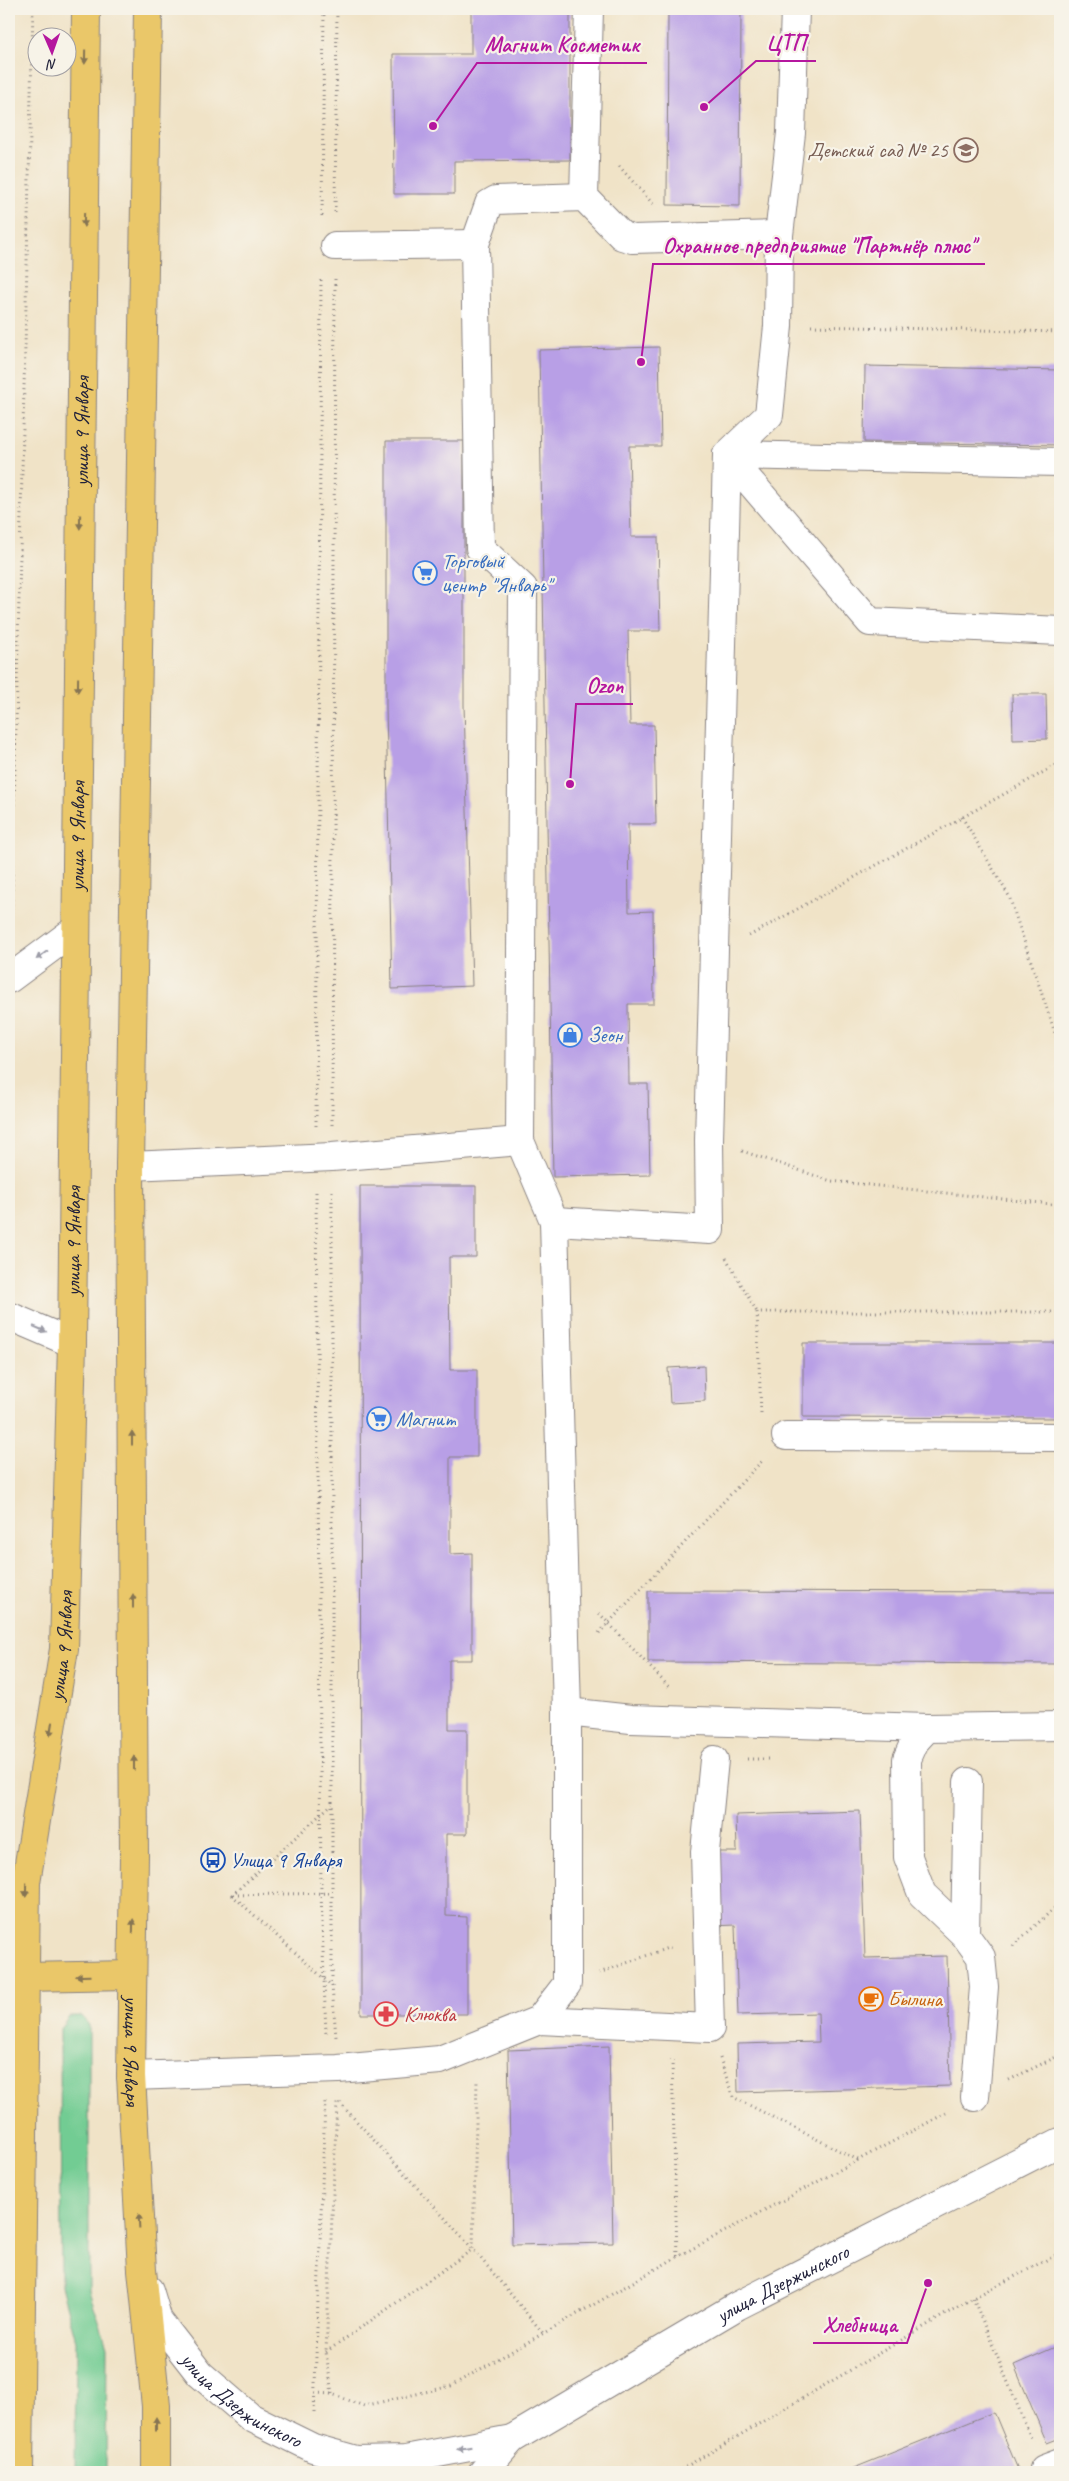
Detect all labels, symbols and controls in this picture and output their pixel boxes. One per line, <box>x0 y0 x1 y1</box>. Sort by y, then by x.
callout: ЦТП <box>756 24 816 61</box>
callout: Магнит Косметик <box>477 26 647 63</box>
north arrow <box>28 28 78 78</box>
text: ЦТП <box>766 29 809 57</box>
text: Магнит Косметик <box>485 31 641 59</box>
one-way arrow <box>81 50 89 66</box>
text: N <box>45 56 57 73</box>
place label: Детский сад № 25 <box>807 137 950 163</box>
school or university icon: Детский сад № 25 <box>953 137 979 163</box>
one-way arrow <box>79 212 87 228</box>
callout: Охранное предприятие "Партнёр плюс" <box>653 227 985 264</box>
text: Охранное предприятие "Партнёр плюс" <box>663 232 980 260</box>
street label: улица 9 Января <box>68 375 95 488</box>
one-way arrow <box>76 515 84 531</box>
place label: Торговый центр "Январь" <box>442 548 555 598</box>
supermarket icon: Торговый центр "Январь" <box>412 560 438 586</box>
callout: Ozon <box>576 667 633 704</box>
text: Ozon <box>587 672 624 700</box>
one-way arrow <box>74 677 82 693</box>
street label: улица 9 Января <box>64 780 91 893</box>
one-way arrow <box>35 950 49 960</box>
shop icon: Зеон <box>557 1022 583 1048</box>
place label: Зеон <box>588 1022 624 1048</box>
street label: улица 9 Января <box>59 1185 87 1298</box>
one-way arrow <box>33 1326 47 1334</box>
supermarket icon: Магнит <box>366 1406 392 1432</box>
place label: Магнит <box>396 1406 457 1432</box>
one-way arrow <box>127 1430 135 1446</box>
street label: улица 9 Января <box>42 1589 79 1704</box>
one-way arrow <box>129 1593 137 1609</box>
one-way arrow <box>46 1721 54 1737</box>
one-way arrow <box>130 1755 138 1771</box>
bus stop icon: Улица 9 Января <box>200 1847 226 1873</box>
place label: Улица 9 Января <box>230 1847 342 1873</box>
one-way arrow <box>22 1882 30 1898</box>
one-way arrow <box>129 1918 137 1934</box>
one-way arrow <box>74 1972 90 1980</box>
cafe icon: Былина <box>858 1986 884 2012</box>
place label: Былина <box>888 1986 943 2012</box>
street label: улица 9 Января <box>118 1994 146 2108</box>
pharmacy icon: Клюква <box>373 2001 399 2027</box>
place label: Клюква <box>404 2001 457 2027</box>
one-way arrow <box>135 2213 143 2229</box>
street label: улица Дзержинского <box>710 2238 854 2329</box>
callout: Хлебница <box>813 2306 907 2343</box>
text: Хлебница <box>823 2311 900 2339</box>
street label: улица Дзержинского <box>174 2346 308 2454</box>
one-way arrow <box>152 2415 160 2431</box>
one-way arrow <box>456 2445 472 2453</box>

